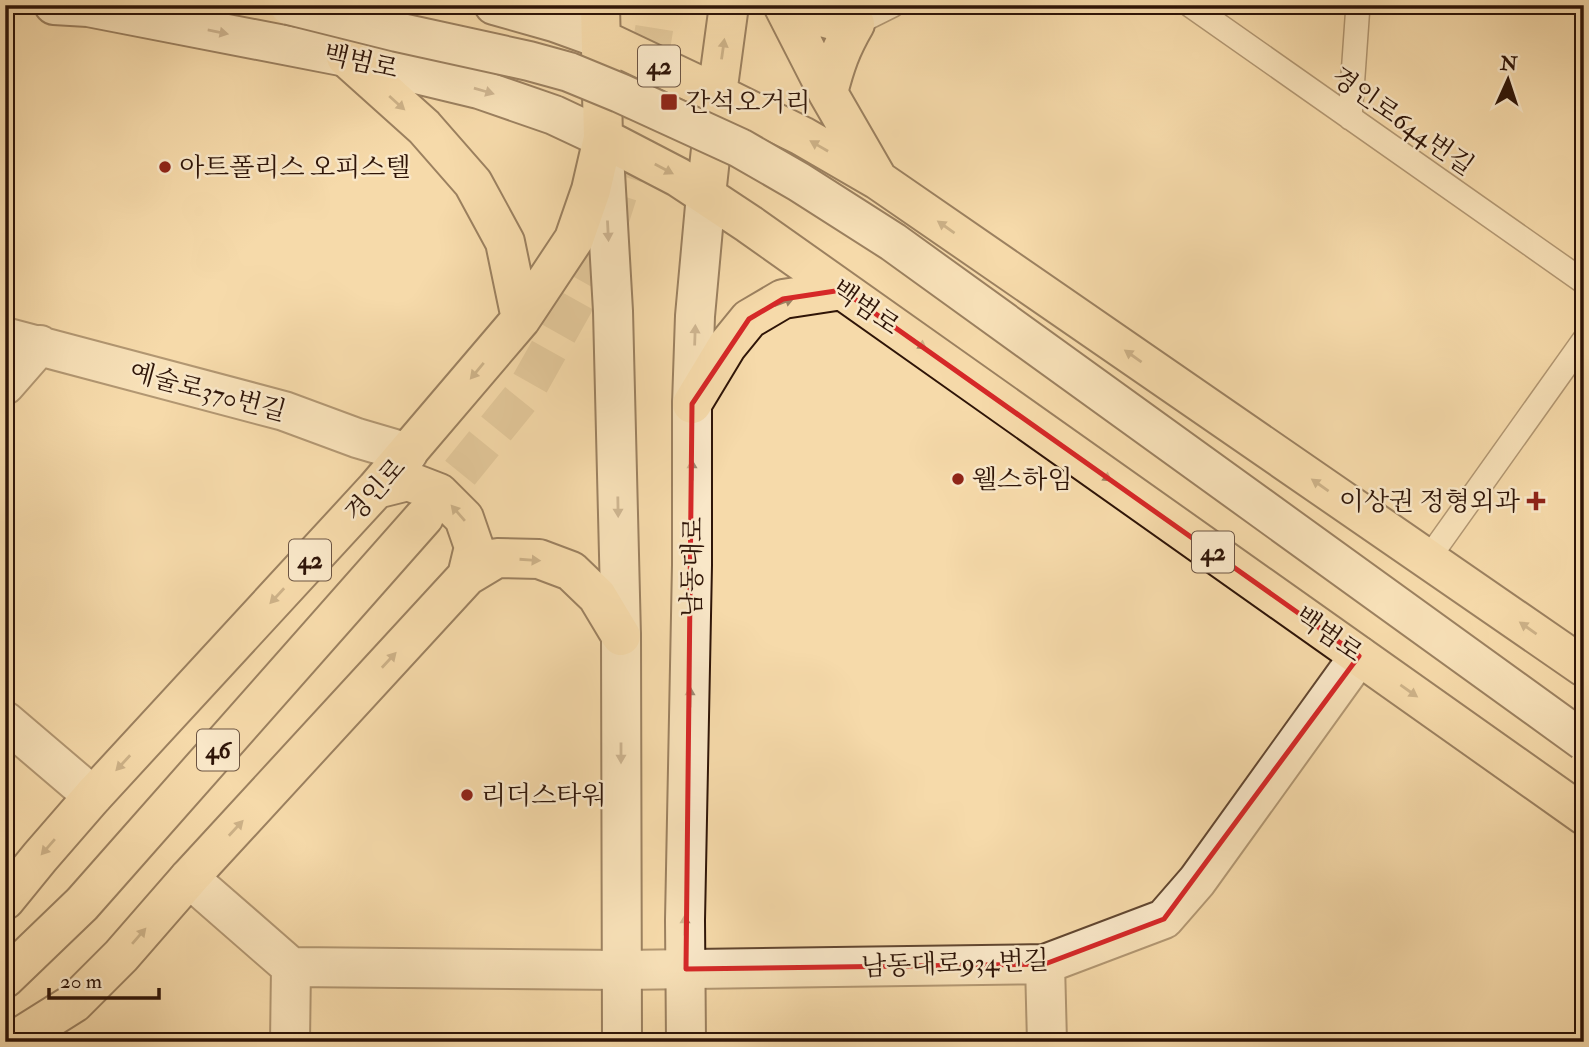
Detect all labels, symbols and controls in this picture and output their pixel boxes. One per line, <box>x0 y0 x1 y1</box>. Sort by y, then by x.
one-way arrow <box>207 27 229 38</box>
street label: 백범로 <box>320 38 401 86</box>
one-way arrow <box>718 38 729 60</box>
road number: 42 <box>638 46 680 86</box>
north arrow <box>1474 46 1544 116</box>
text: N <box>1499 52 1519 77</box>
street label: 경인로644번길 <box>1325 61 1480 183</box>
one-way arrow <box>474 86 495 96</box>
place label: 간석오거리 <box>685 87 811 119</box>
marker: 간석오거리 <box>659 92 679 112</box>
one-way arrow <box>388 94 405 110</box>
one-way arrow <box>810 140 829 152</box>
place label: 아트폴리스 오피스텔 <box>179 152 411 184</box>
marker: 아트폴리스 오피스텔 <box>157 159 173 175</box>
one-way arrow <box>654 163 674 175</box>
one-way arrow <box>603 220 614 242</box>
one-way arrow <box>936 220 956 233</box>
street label: 백범로 <box>825 273 905 343</box>
one-way arrow <box>774 296 795 307</box>
one-way arrow <box>689 324 700 346</box>
one-way arrow <box>909 336 927 350</box>
one-way arrow <box>1124 349 1142 363</box>
street label: 예술로370번길 <box>126 356 290 428</box>
one-way arrow <box>469 362 485 380</box>
street label: 경인로 <box>339 452 413 529</box>
one-way arrow <box>686 458 698 480</box>
place label: 웰스하임 <box>972 464 1072 496</box>
one-way arrow <box>1094 468 1112 482</box>
marker: 웰스하임 <box>950 471 966 487</box>
one-way arrow <box>1311 478 1329 492</box>
place label: 이상권 정형외과 <box>1339 486 1521 518</box>
marker: 이상권 정형외과 <box>1526 491 1546 511</box>
one-way arrow <box>612 496 624 518</box>
one-way arrow <box>450 504 465 522</box>
street label: 남동대로 <box>676 517 710 618</box>
road number: 42 <box>1192 532 1234 572</box>
road number: 42 <box>289 540 331 580</box>
one-way arrow <box>519 554 541 565</box>
one-way arrow <box>270 587 286 604</box>
street label: 백범로 <box>1288 600 1368 670</box>
one-way arrow <box>1518 622 1537 635</box>
one-way arrow <box>381 652 397 669</box>
one-way arrow <box>1400 684 1418 698</box>
one-way arrow <box>684 686 695 708</box>
road number: 46 <box>197 730 239 770</box>
one-way arrow <box>615 742 627 764</box>
one-way arrow <box>115 754 131 772</box>
place label: 리더스타워 <box>481 780 607 812</box>
marker: 리더스타워 <box>459 787 475 803</box>
one-way arrow <box>227 820 243 837</box>
one-way arrow <box>40 838 56 856</box>
one-way arrow <box>679 913 691 935</box>
one-way arrow <box>130 928 146 945</box>
street label: 남동대로934번길 <box>861 945 1050 983</box>
scale bar <box>49 956 159 1000</box>
text: 20 m <box>60 968 102 995</box>

